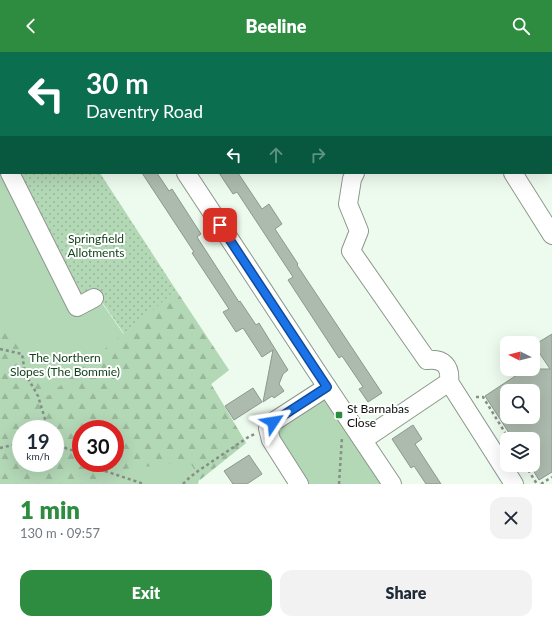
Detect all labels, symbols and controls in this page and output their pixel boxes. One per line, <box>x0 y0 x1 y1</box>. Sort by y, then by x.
icon: back <box>20 15 42 37</box>
text: Beeline <box>246 15 306 37</box>
icon: search <box>510 15 532 37</box>
text: 30 m <box>86 66 149 100</box>
icon: left <box>20 68 72 120</box>
text: Daventry Road <box>86 100 203 122</box>
icon: left <box>223 144 245 166</box>
icon: ahead <box>265 144 287 166</box>
icon: right <box>307 144 329 166</box>
pin <box>203 208 237 242</box>
icon: arrive <box>209 214 231 236</box>
park label: Springfield Allotments <box>67 231 125 260</box>
north arrow <box>500 336 540 376</box>
map controls <box>500 336 540 472</box>
park label: The Northern Slopes (The Bommie) <box>10 350 120 379</box>
button: search <box>500 384 540 424</box>
position arrow <box>252 401 294 443</box>
place label: St Barnabas Close <box>347 401 409 430</box>
marker: St Barnabas Close <box>334 410 344 420</box>
speed limit sign: 30 <box>72 420 124 472</box>
text: 19 <box>26 429 50 453</box>
button: layers <box>500 432 540 472</box>
text: km/h <box>26 450 50 462</box>
text: 1 min <box>20 495 80 524</box>
button: close <box>490 497 532 539</box>
text: 130 m · 09:57 <box>20 525 100 541</box>
button: Exit <box>20 570 272 616</box>
button: Share <box>280 570 532 616</box>

